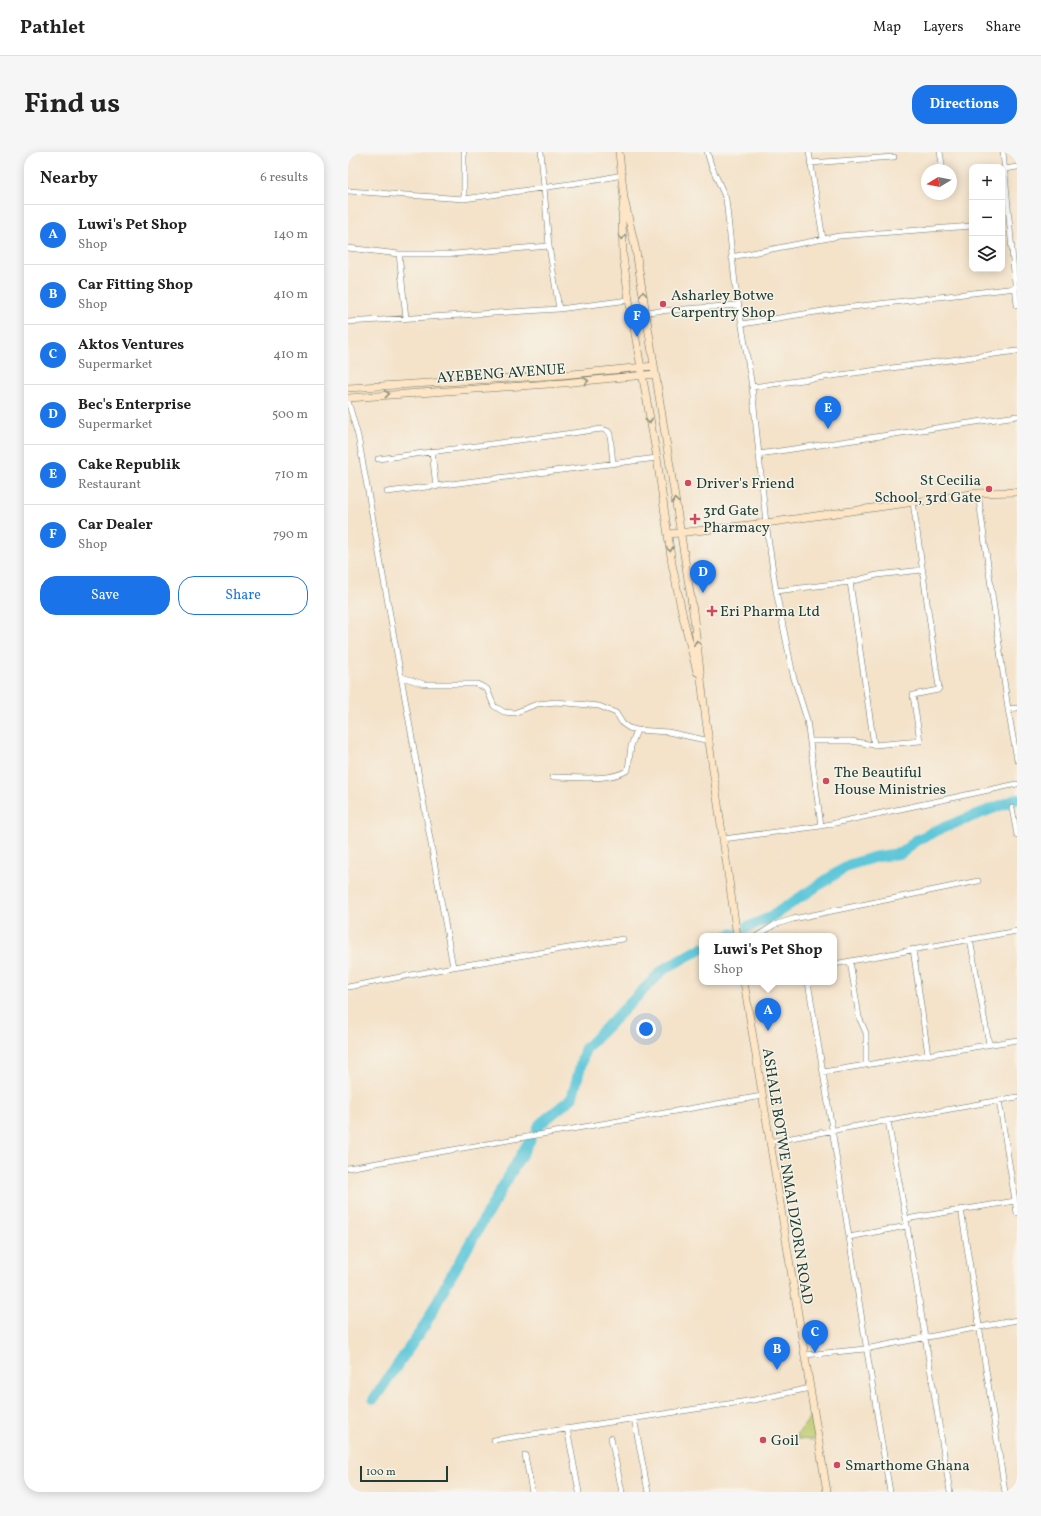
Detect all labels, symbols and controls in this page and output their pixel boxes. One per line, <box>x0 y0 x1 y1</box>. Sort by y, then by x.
text: Pathlet <box>20 15 85 41</box>
text: Map <box>873 18 901 37</box>
text: Layers <box>923 18 963 37</box>
text: Share <box>985 18 1021 37</box>
text: Find us <box>24 85 120 124</box>
button: Directions <box>912 85 1017 124</box>
north arrow <box>921 164 957 200</box>
map controls <box>969 164 1005 272</box>
button: + <box>969 164 1005 200</box>
text: Nearby <box>40 167 98 190</box>
text: 6 results <box>260 169 308 187</box>
button: − <box>969 200 1005 236</box>
text: Luwi's Pet Shop <box>78 215 187 236</box>
text: A <box>48 226 58 244</box>
text: 140 m <box>274 226 308 244</box>
one-way arrow <box>618 234 627 240</box>
text: Shop <box>78 236 107 254</box>
button: layers <box>969 236 1005 272</box>
text: Car Fitting Shop <box>78 275 193 296</box>
text: B <box>49 286 57 304</box>
text: 410 m <box>273 286 308 304</box>
place label: Asharley Botwe Carpentry Shop <box>671 286 775 324</box>
one-way arrow <box>639 291 648 297</box>
text: Shop <box>78 296 107 314</box>
marker: Asharley Botwe Carpentry Shop <box>658 299 668 309</box>
pin: F <box>624 304 650 337</box>
text: Aktos Ventures <box>78 335 184 356</box>
text: C <box>49 346 57 364</box>
text: 410 m <box>273 346 308 364</box>
text: Supermarket <box>78 356 153 374</box>
street label: AYEBENG AVENUE <box>436 360 566 389</box>
one-way arrow <box>583 376 589 385</box>
one-way arrow <box>384 390 390 399</box>
text: Bec's Enterprise <box>78 395 191 416</box>
pin: E <box>815 396 841 429</box>
text: D <box>48 406 58 424</box>
text: 500 m <box>272 406 308 424</box>
text: Supermarket <box>78 416 153 434</box>
one-way arrow <box>645 417 653 424</box>
text: Cake Republik <box>78 455 180 476</box>
text: E <box>49 466 57 484</box>
text: 710 m <box>275 466 308 484</box>
place label: St Cecilia School, 3rd Gate <box>874 471 981 509</box>
place label: Driver's Friend <box>696 474 795 495</box>
text: Restaurant <box>78 476 141 494</box>
marker: Driver's Friend <box>683 478 693 488</box>
marker: St Cecilia School, 3rd Gate <box>984 484 994 494</box>
one-way arrow <box>671 498 680 504</box>
place label: 3rd Gate Pharmacy <box>703 501 770 539</box>
marker: 3rd Gate Pharmacy <box>690 514 700 524</box>
text: Car Dealer <box>78 515 153 536</box>
text: F <box>49 526 57 544</box>
text: 790 m <box>273 526 308 544</box>
text: Shop <box>78 536 107 554</box>
one-way arrow <box>666 546 675 552</box>
pin: D <box>690 560 716 593</box>
button: Save <box>40 576 170 615</box>
button: Share <box>178 576 308 615</box>
place label: Eri Pharma Ltd <box>720 602 820 623</box>
marker: Eri Pharma Ltd <box>707 606 717 616</box>
one-way arrow <box>693 640 702 646</box>
place label: The Beautiful House Ministries <box>834 763 946 801</box>
marker: The Beautiful House Ministries <box>821 776 831 786</box>
popup <box>699 933 837 985</box>
text: Luwi's Pet Shop <box>714 940 822 961</box>
text: Shop <box>714 961 743 979</box>
pin: A <box>755 998 781 1031</box>
your location <box>636 1019 656 1039</box>
street label: ASHALE BOTWE NMAI DZORN ROAD <box>756 1047 817 1306</box>
pin: C <box>802 1320 828 1353</box>
pin: B <box>764 1337 790 1370</box>
place label: Goil <box>771 1431 799 1452</box>
marker: Goil <box>758 1435 768 1445</box>
place label: Smarthome Ghana <box>845 1456 970 1477</box>
marker: Smarthome Ghana <box>832 1460 842 1470</box>
scale bar <box>360 1464 448 1483</box>
text: 100 m <box>366 1465 396 1480</box>

